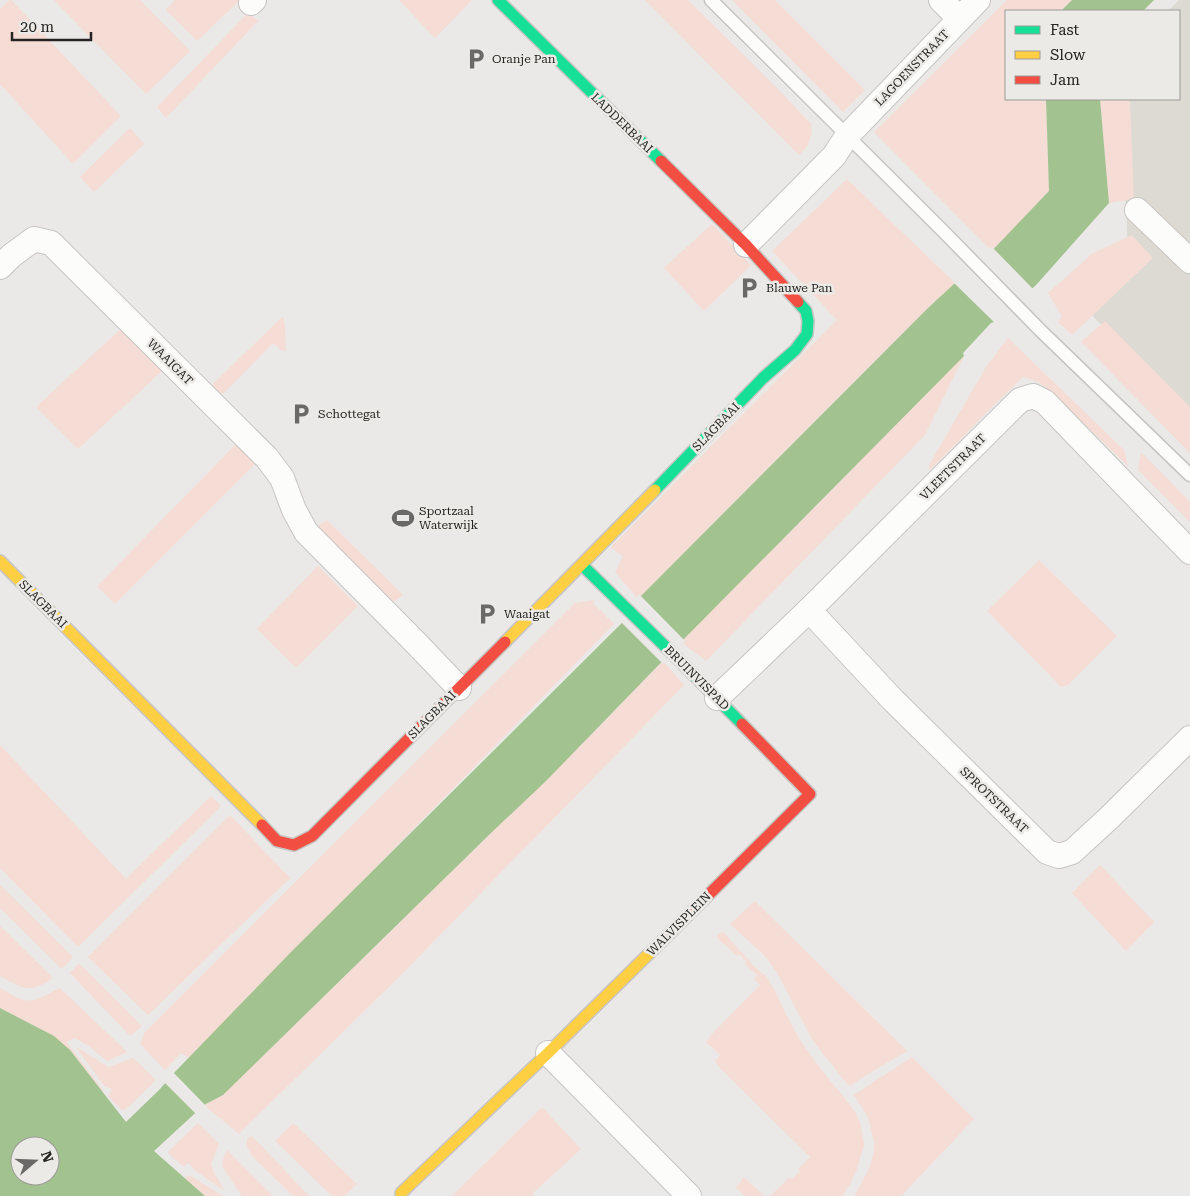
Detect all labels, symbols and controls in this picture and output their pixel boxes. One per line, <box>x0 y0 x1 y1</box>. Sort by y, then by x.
scale bar <box>12 10 91 42</box>
legend <box>1005 10 1180 100</box>
text: 20 m <box>20 18 55 36</box>
text: Fast <box>1050 21 1080 39</box>
street label: LAGOENSTRAAT <box>872 27 952 109</box>
parking icon: Oranje Pan <box>463 46 489 72</box>
text: Slow <box>1050 46 1086 64</box>
place label: Oranje Pan <box>492 52 556 66</box>
text: Jam <box>1050 71 1080 89</box>
street label: LADDERBAAI <box>588 90 656 156</box>
parking icon: Blauwe Pan <box>736 275 762 301</box>
place label: Blauwe Pan <box>766 281 833 295</box>
street label: WAAIGAT <box>144 336 196 388</box>
street label: SLAGBAAI <box>689 400 743 454</box>
parking icon: Schottegat <box>288 401 314 427</box>
place label: Schottegat <box>318 407 381 421</box>
street label: VLEETSTRAAT <box>917 431 989 503</box>
place label: Sportzaal Waterwijk <box>419 504 479 532</box>
sports icon: Sportzaal Waterwijk <box>390 505 416 531</box>
street label: SLAGBAAI <box>16 577 70 631</box>
parking icon: Waaigat <box>474 601 500 627</box>
place label: Waaigat <box>504 607 550 621</box>
street label: BRUINVISPAD <box>662 643 732 713</box>
street label: SLAGBAAI <box>405 688 459 742</box>
street label: SPROTSTRAAT <box>957 764 1031 836</box>
street label: WALVISPLEIN <box>644 889 714 959</box>
north arrow <box>10 1136 60 1186</box>
text: N <box>38 1149 57 1165</box>

